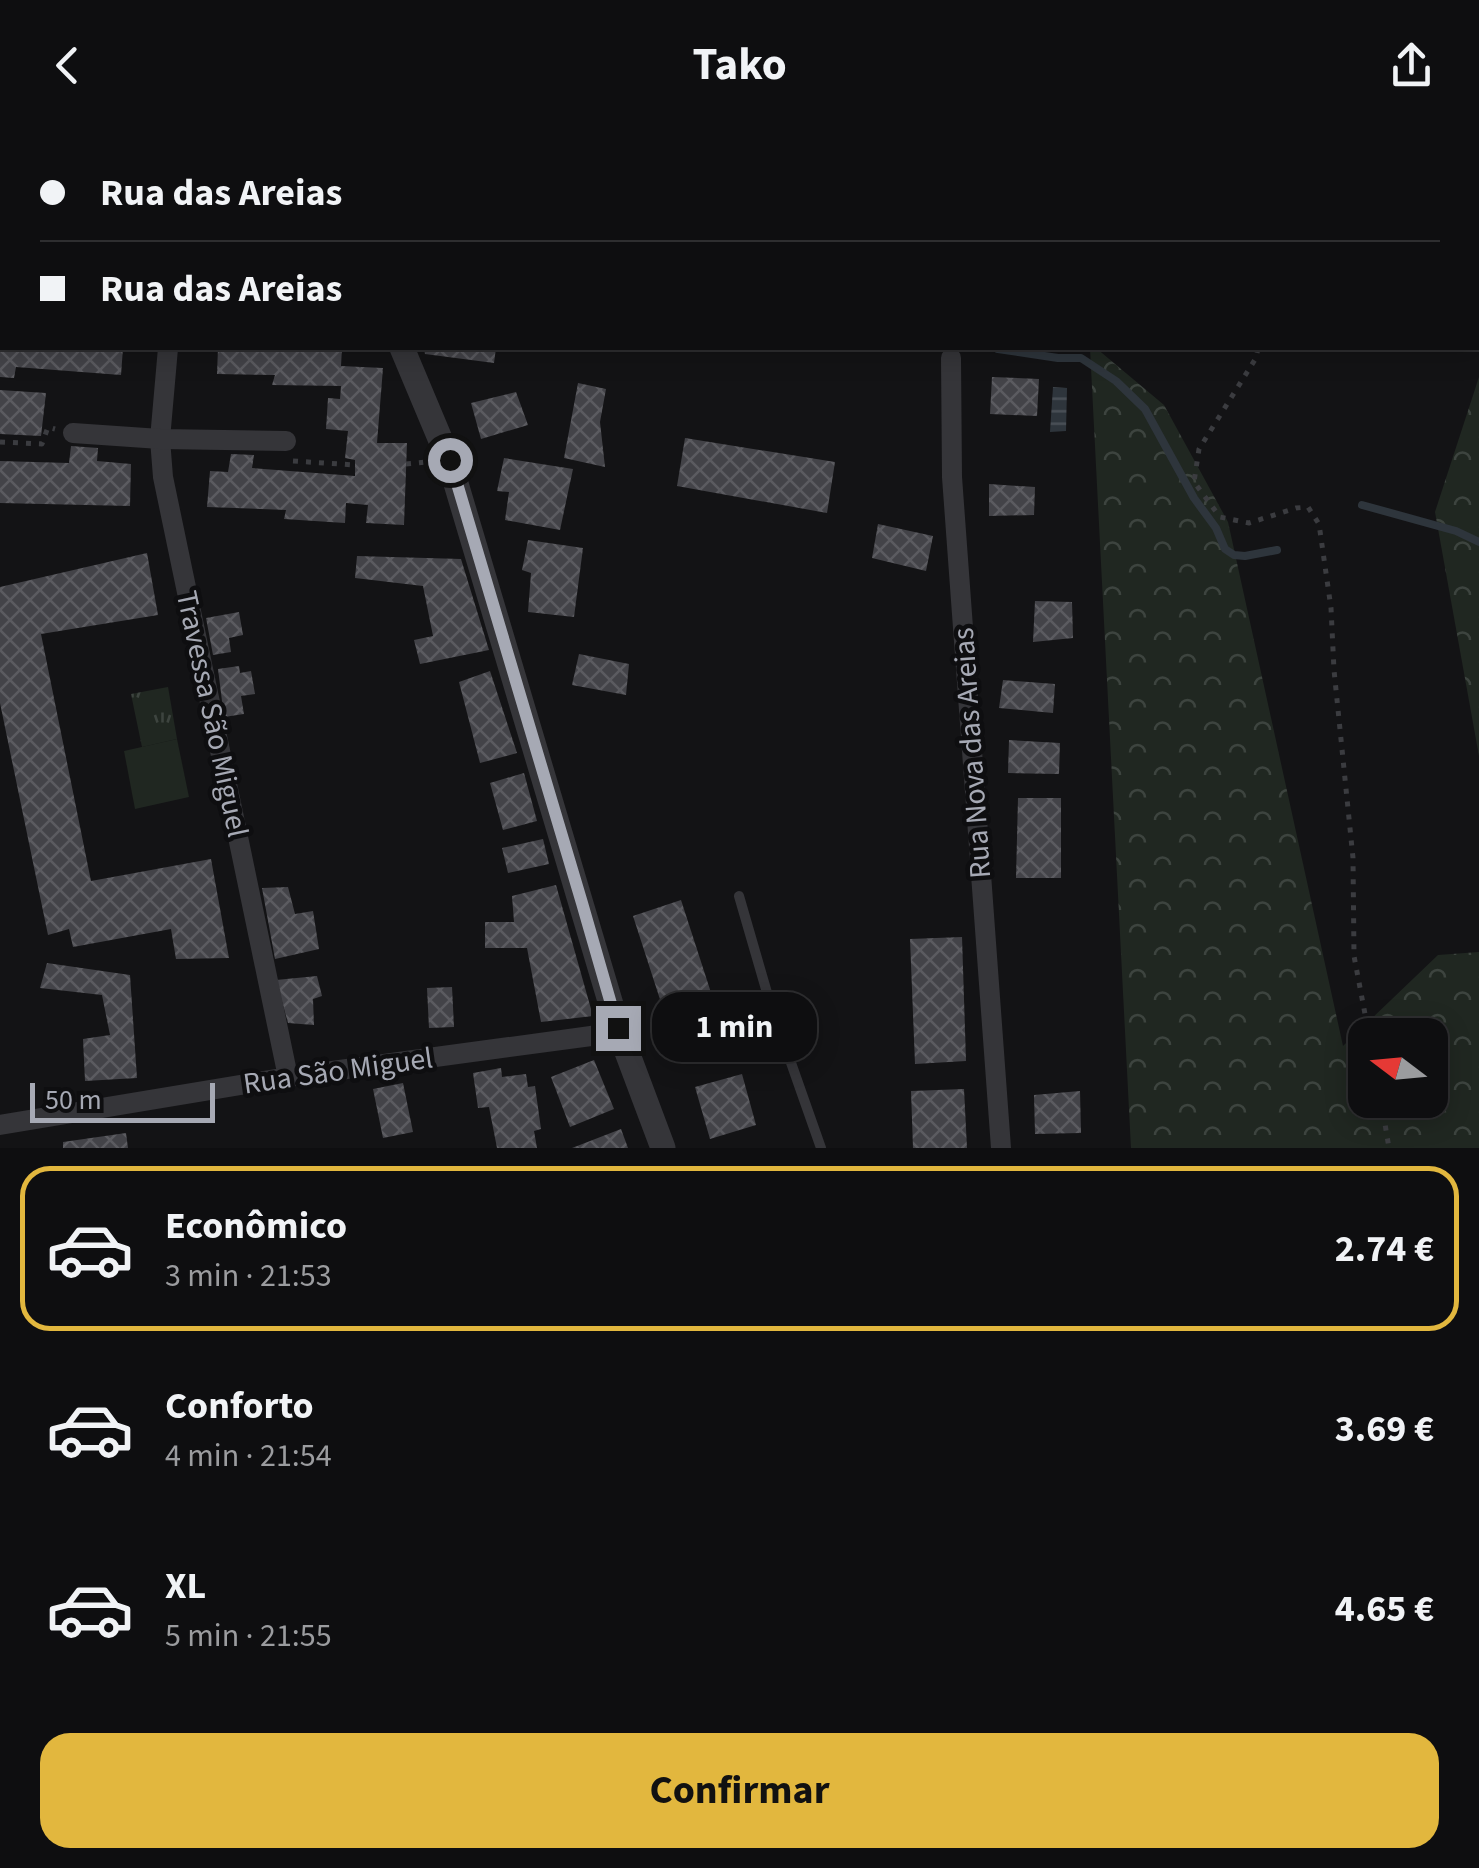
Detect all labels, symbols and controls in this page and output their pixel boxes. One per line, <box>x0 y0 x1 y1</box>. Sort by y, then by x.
text: Tako <box>692 33 787 97</box>
icon: back <box>40 38 95 93</box>
icon: share <box>1384 38 1439 93</box>
text: Rua das Areias <box>100 166 342 220</box>
text: Rua das Areias <box>100 262 342 316</box>
route start <box>428 438 473 483</box>
street label: Travessa São Miguel <box>165 587 259 841</box>
street label: Rua Nova das Areias <box>942 626 1002 880</box>
callout: 1 min <box>653 993 818 1063</box>
text: 1 min <box>696 1004 773 1050</box>
route end <box>596 1006 641 1051</box>
north arrow <box>1348 1018 1448 1118</box>
map controls <box>1348 1018 1448 1118</box>
street label: Rua São Miguel <box>240 1036 436 1106</box>
scale bar <box>30 1078 215 1123</box>
text: 50 m <box>45 1080 102 1120</box>
text: Econômico <box>165 1199 347 1253</box>
icon: car <box>45 1204 135 1294</box>
text: 2.74 € <box>1335 1222 1434 1276</box>
text: 3 min · 21:53 <box>165 1253 332 1299</box>
text: Conforto <box>165 1379 314 1433</box>
icon: car <box>45 1384 135 1474</box>
text: 3.69 € <box>1335 1402 1434 1456</box>
text: 4 min · 21:54 <box>165 1433 332 1479</box>
text: XL <box>165 1559 206 1613</box>
icon: car <box>45 1564 135 1654</box>
text: 4.65 € <box>1335 1582 1434 1636</box>
text: 5 min · 21:55 <box>165 1613 332 1659</box>
button: Confirmar <box>40 1733 1439 1848</box>

